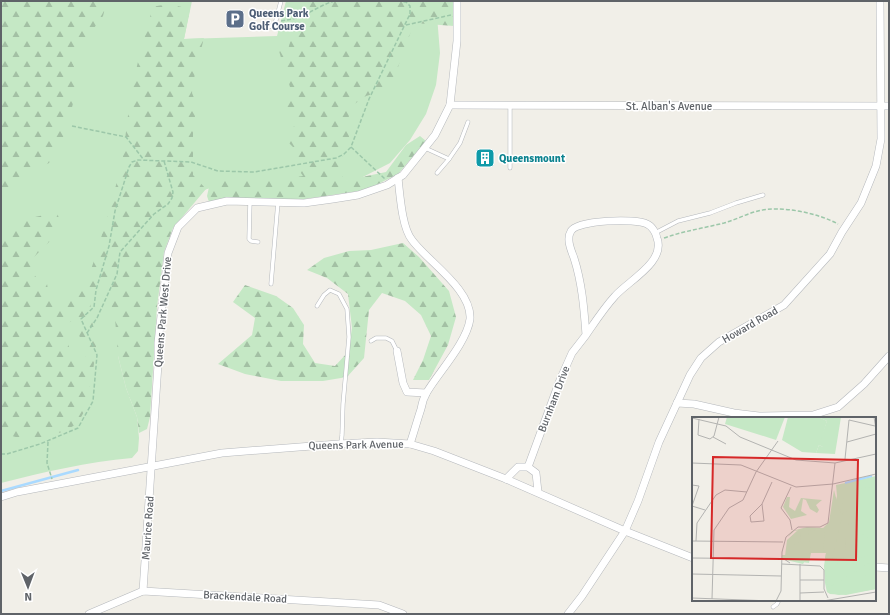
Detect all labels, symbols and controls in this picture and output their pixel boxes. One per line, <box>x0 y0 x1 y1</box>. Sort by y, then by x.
place label: Queens Park Golf Course <box>249 7 309 33</box>
parking icon: Queens Park Golf Course <box>224 8 246 30</box>
street label: St. Alban's Avenue <box>626 100 712 113</box>
building icon: Queensmount <box>474 147 496 169</box>
place label: Queensmount <box>499 152 565 165</box>
street label: Queens Park West Drive <box>152 256 174 368</box>
street label: Howard Road <box>720 304 780 346</box>
street label: Burnham Drive <box>535 364 573 434</box>
inset map <box>692 417 876 601</box>
street label: Queens Park Avenue <box>308 438 404 452</box>
street label: Maurice Road <box>139 495 157 561</box>
north arrow <box>8 567 48 607</box>
street label: Brackendale Road <box>203 588 287 606</box>
text: N <box>24 590 32 603</box>

